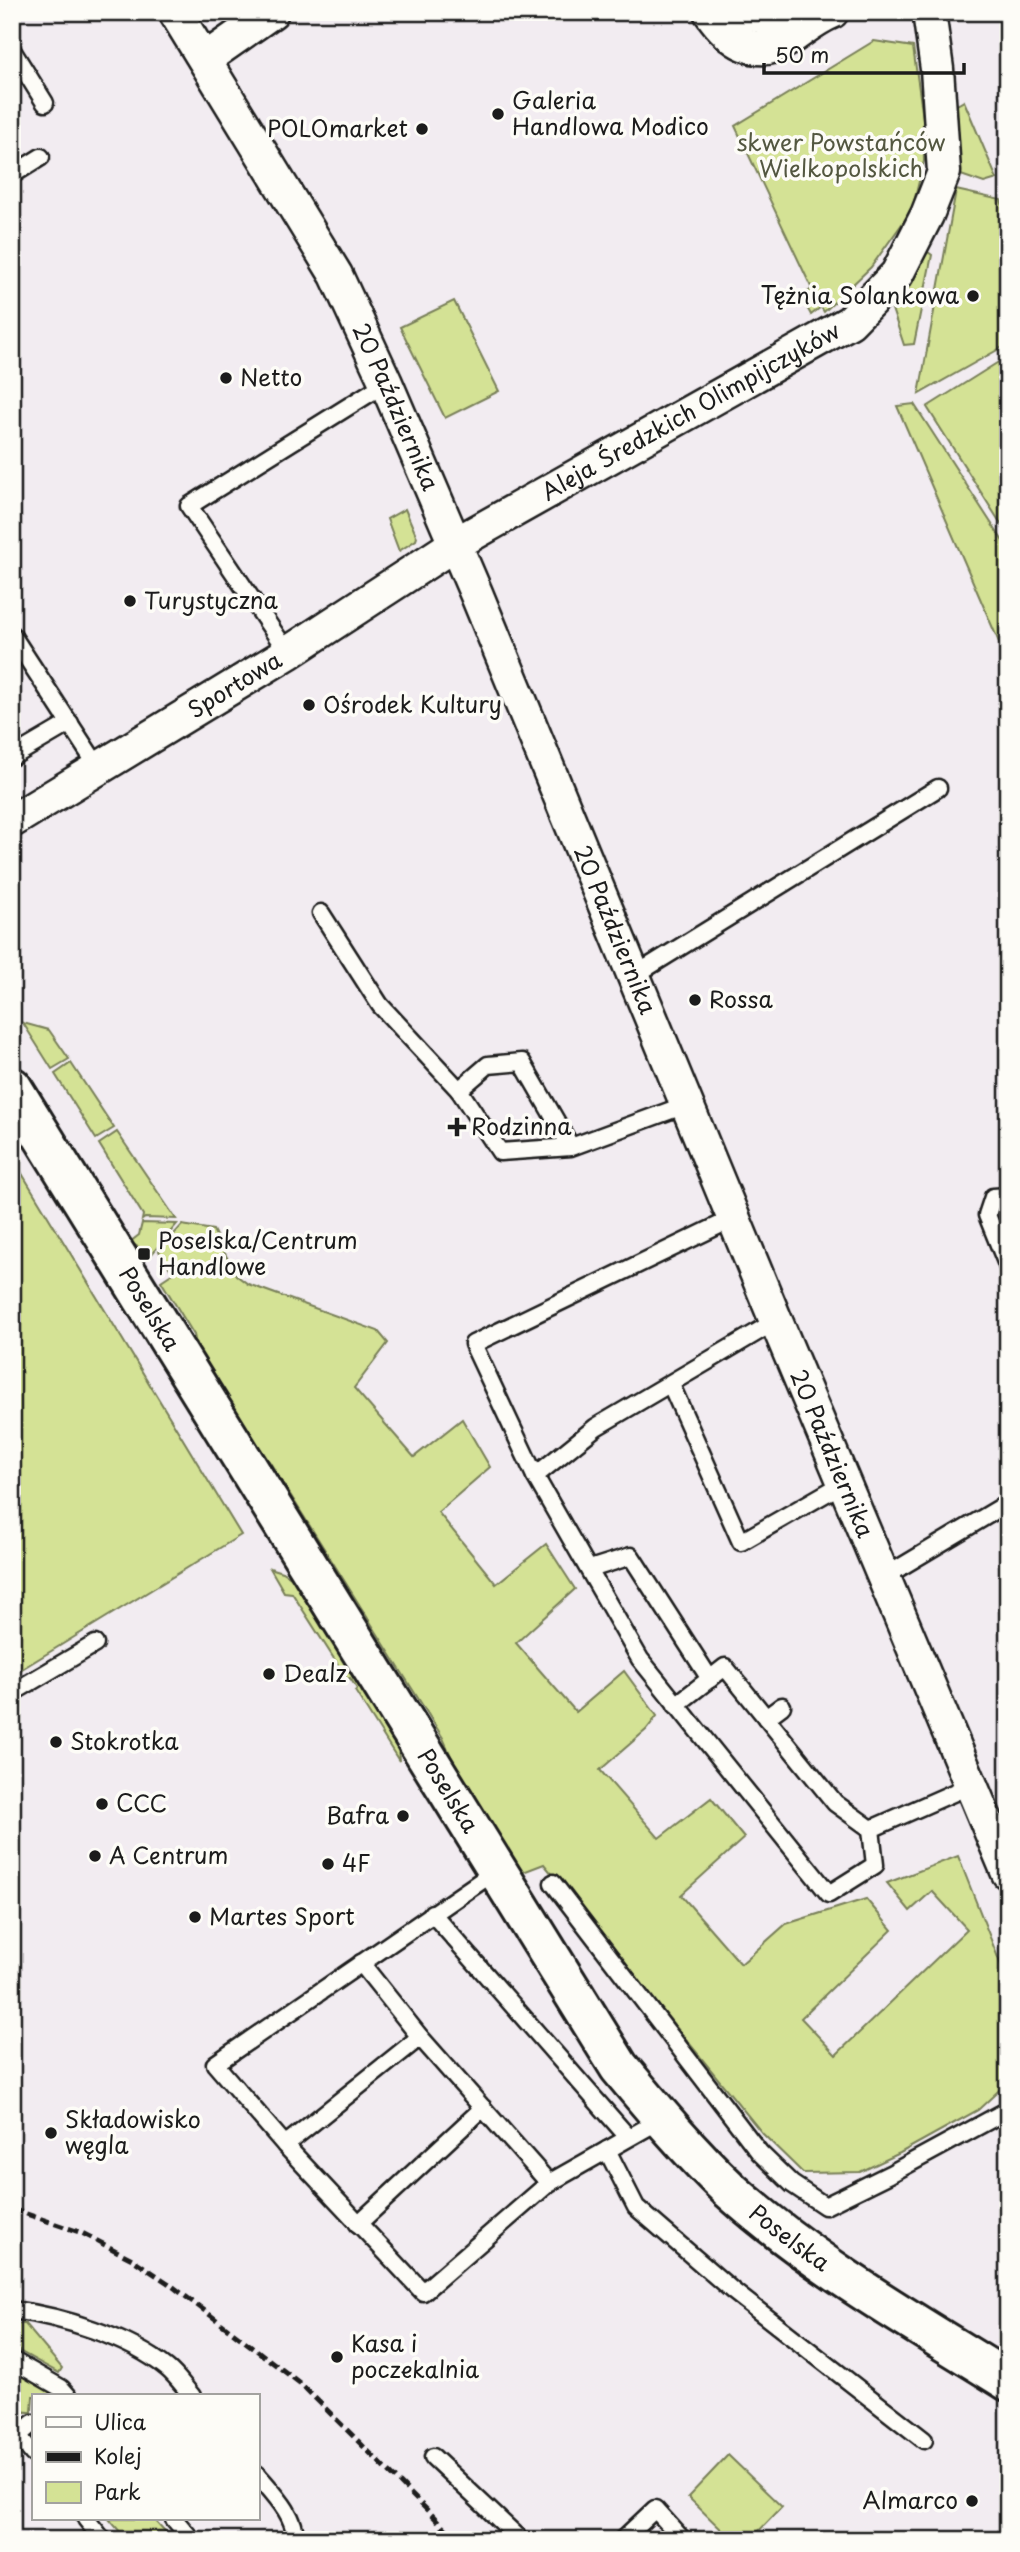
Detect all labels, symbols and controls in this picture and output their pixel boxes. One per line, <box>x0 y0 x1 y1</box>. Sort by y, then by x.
scale bar <box>764 32 964 76</box>
text: 50 m <box>775 38 829 70</box>
place label: Galeria Handlowa Modico <box>512 82 709 143</box>
marker: Galeria Handlowa Modico <box>490 106 506 122</box>
place label: POLOmarket <box>267 110 408 145</box>
marker: POLOmarket <box>414 121 430 137</box>
park label: skwer Powstańców Wielkopolskich <box>737 124 946 185</box>
place label: Tężnia Solankowa <box>761 277 960 312</box>
marker: Tężnia Solankowa <box>965 288 981 304</box>
street label: Aleja Średzkich Olimpijczyków <box>534 312 846 508</box>
street label: 20 Października <box>345 317 449 495</box>
place label: Netto <box>240 359 302 394</box>
marker: Netto <box>218 370 234 386</box>
place label: Turystyczna <box>144 582 278 617</box>
marker: Turystyczna <box>122 593 138 609</box>
street label: Sportowa <box>180 642 289 726</box>
place label: Ośrodek Kultury <box>323 686 502 721</box>
marker: Ośrodek Kultury <box>301 697 317 713</box>
street label: 20 Października <box>566 839 667 1019</box>
place label: Rossa <box>709 981 773 1016</box>
marker: Rossa <box>687 992 703 1008</box>
place label: Rodzinna <box>471 1108 572 1143</box>
marker: Rodzinna <box>449 1119 465 1135</box>
place label: Poselska/Centrum Handlowe <box>158 1222 358 1283</box>
marker: Poselska/Centrum Handlowe <box>136 1246 152 1262</box>
street label: Poselska <box>111 1259 191 1358</box>
street label: 20 Października <box>782 1363 884 1543</box>
place label: Dealz <box>283 1655 347 1690</box>
marker: Dealz <box>261 1666 277 1682</box>
place label: Stokrotka <box>70 1723 179 1758</box>
marker: Stokrotka <box>48 1734 64 1750</box>
street label: Poselska <box>410 1741 489 1840</box>
place label: CCC <box>116 1785 167 1820</box>
marker: CCC <box>94 1796 110 1812</box>
place label: Bafra <box>326 1797 389 1832</box>
marker: Bafra <box>395 1808 411 1824</box>
place label: A Centrum <box>109 1837 228 1872</box>
place label: 4F <box>342 1845 370 1880</box>
marker: A Centrum <box>87 1848 103 1864</box>
marker: 4F <box>320 1856 336 1872</box>
place label: Martes Sport <box>209 1898 355 1933</box>
marker: Martes Sport <box>187 1909 203 1925</box>
place label: Składowisko węgla <box>65 2101 201 2162</box>
marker: Składowisko węgla <box>43 2125 59 2141</box>
street label: Poselska <box>742 2195 838 2279</box>
place label: Kasa i poczekalnia <box>351 2325 479 2386</box>
marker: Kasa i poczekalnia <box>329 2349 345 2365</box>
legend <box>32 2394 259 2520</box>
text: Ulica <box>94 2405 147 2437</box>
text: Kolej <box>94 2439 142 2471</box>
text: Park <box>94 2475 141 2507</box>
place label: Almarco <box>863 2482 958 2517</box>
marker: Almarco <box>964 2493 980 2509</box>

